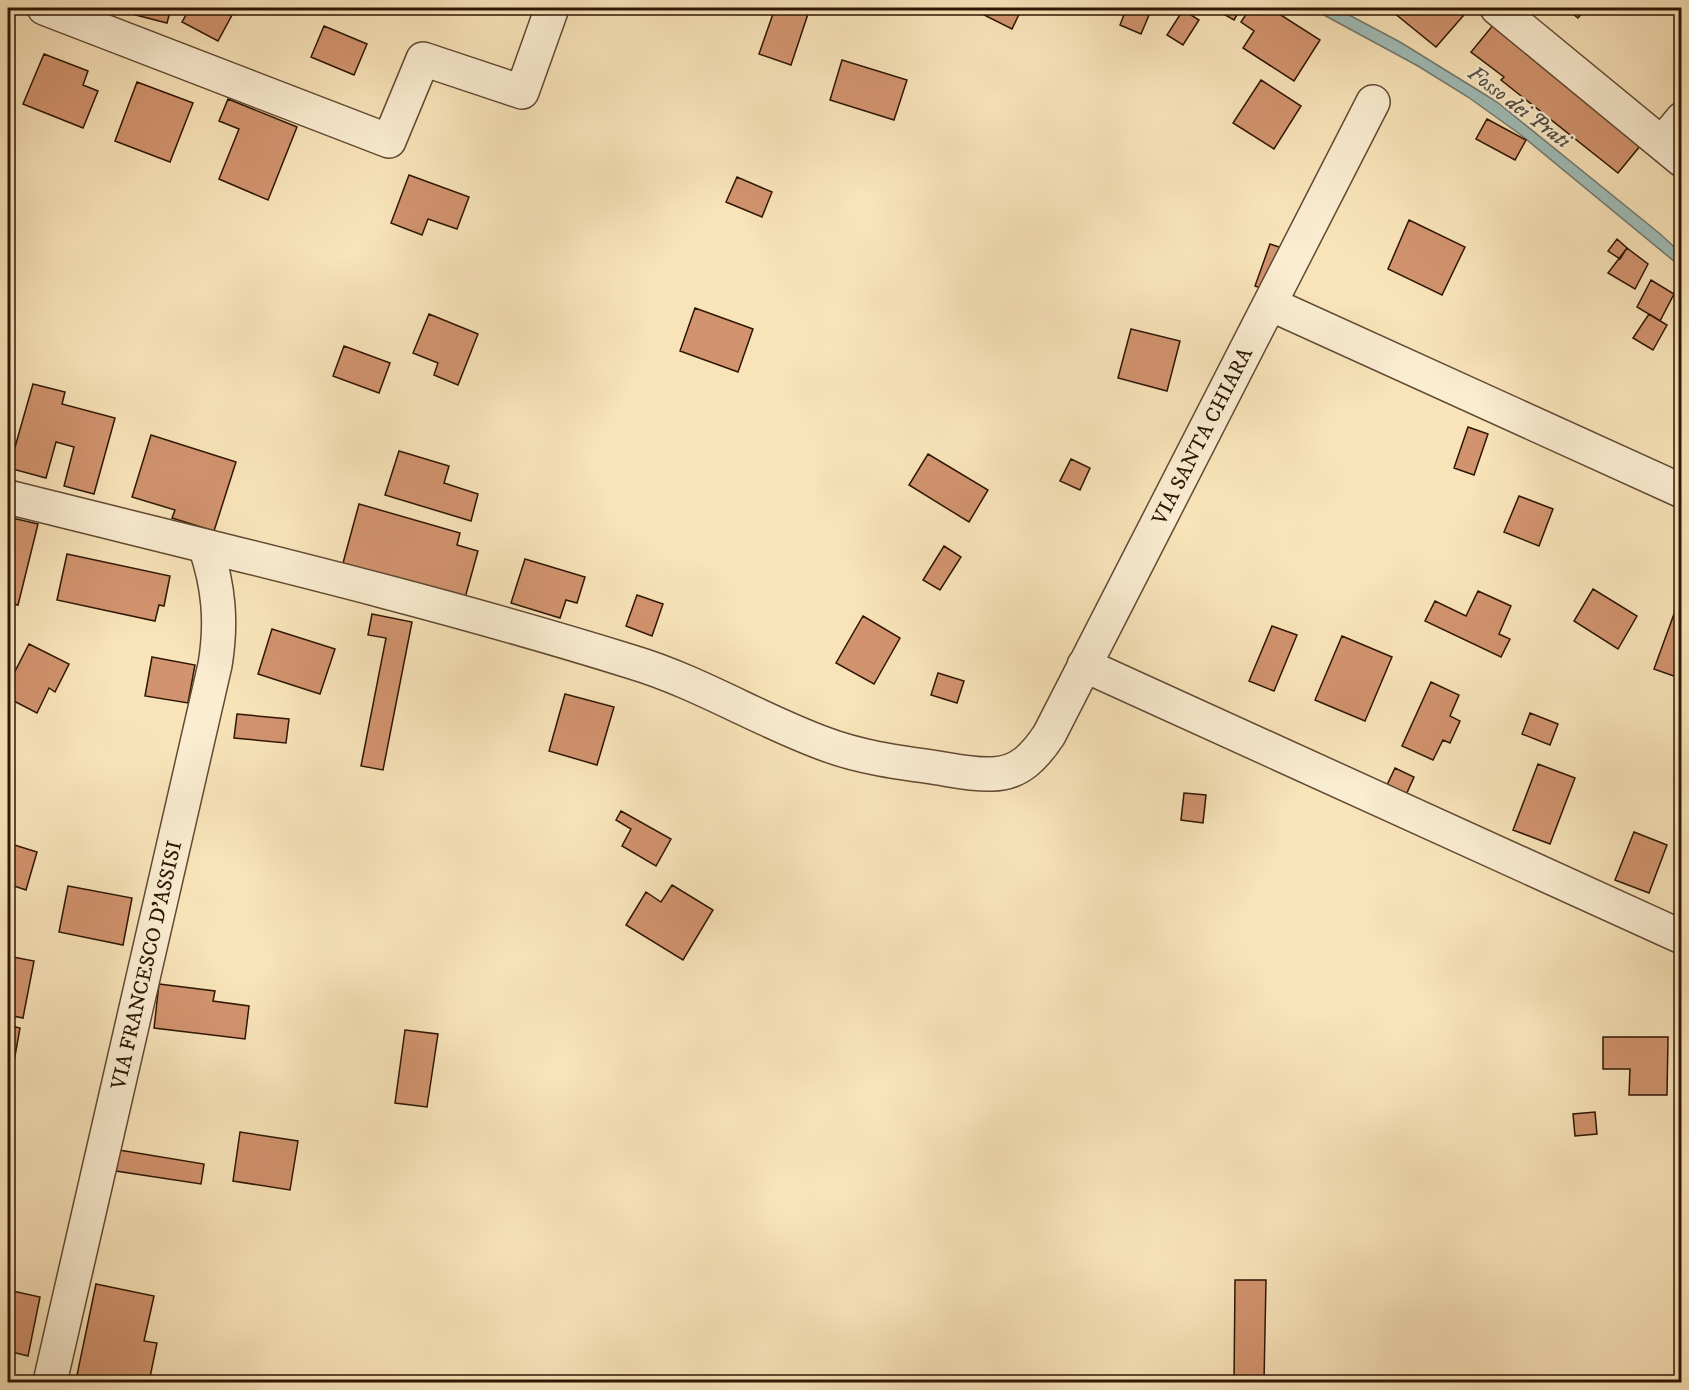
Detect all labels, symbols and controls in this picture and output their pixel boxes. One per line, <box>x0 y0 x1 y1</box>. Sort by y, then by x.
water label: Fosso dei Prati <box>1462 60 1577 155</box>
street label: VIA SANTA CHIARA <box>1146 343 1259 530</box>
street label: VIA FRANCESCO D'ASSISI <box>105 838 188 1093</box>

